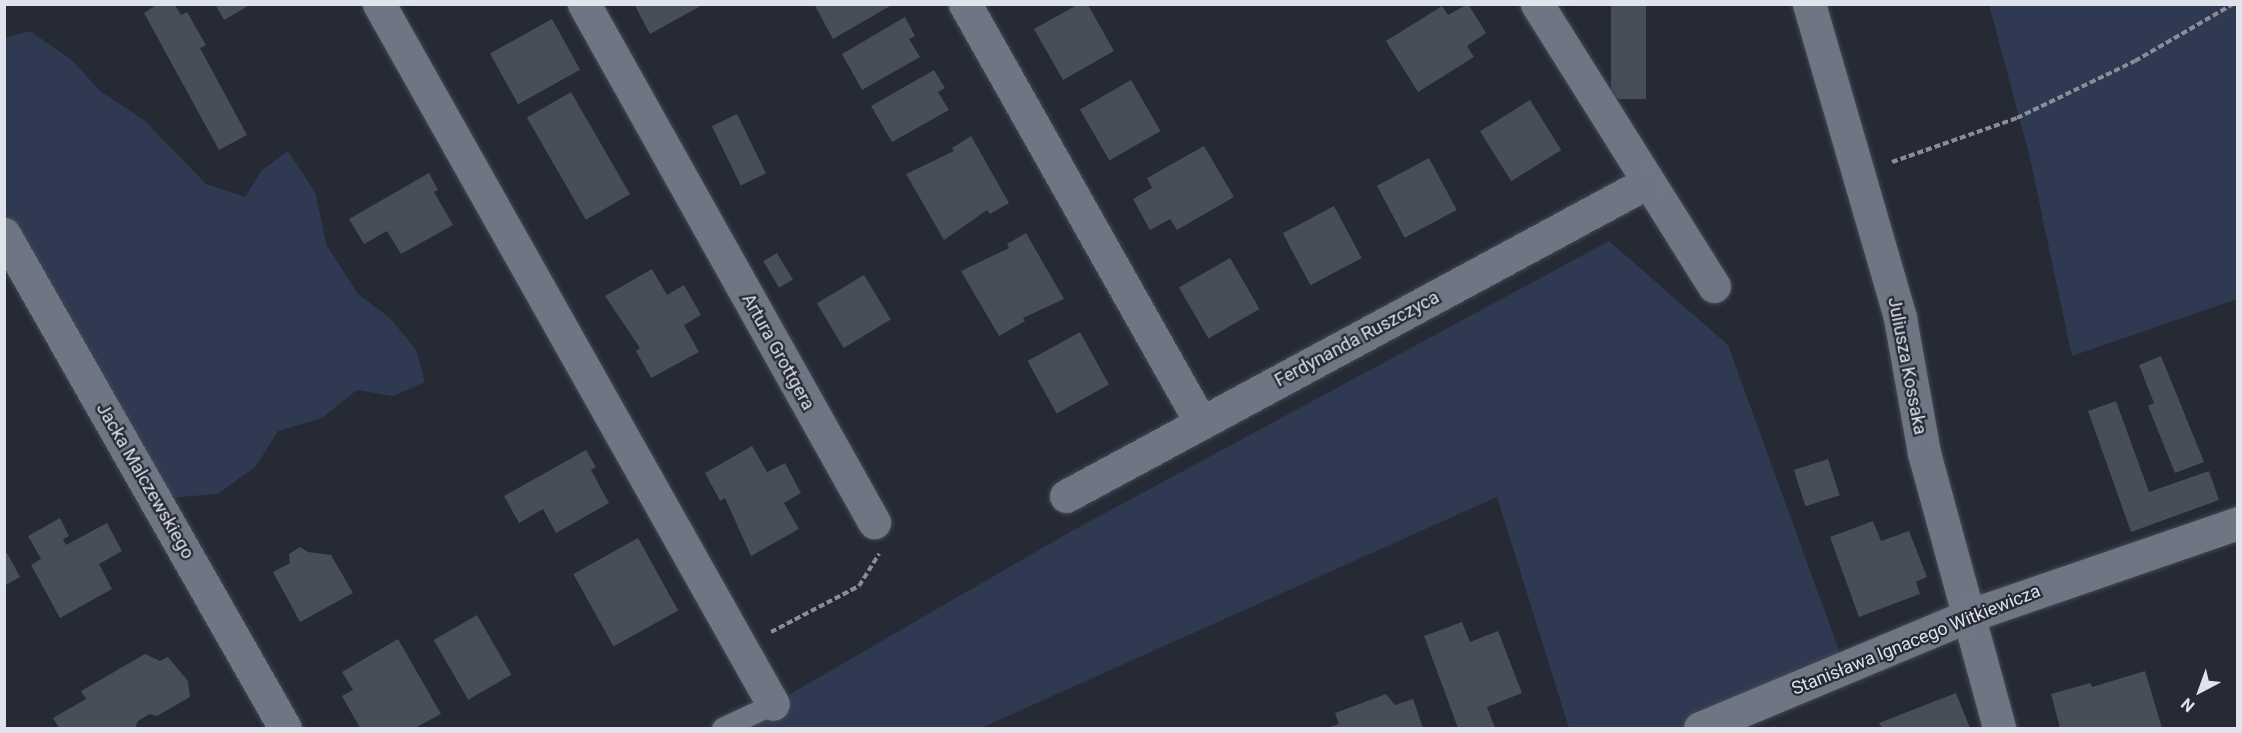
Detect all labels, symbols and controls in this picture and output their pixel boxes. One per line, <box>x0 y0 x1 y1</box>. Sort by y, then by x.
street label: Ferdynanda Ruszczyca <box>1271 286 1443 392</box>
street label: Artura Grottgera <box>737 290 819 414</box>
street label: Juliusza Kossaka <box>1883 295 1931 437</box>
street label: Jacka Malczewskiego <box>92 399 198 563</box>
street label: Stanisława Ignacego Witkiewicza <box>1789 580 2043 700</box>
north arrow <box>2170 661 2230 721</box>
text: N <box>2177 694 2198 716</box>

